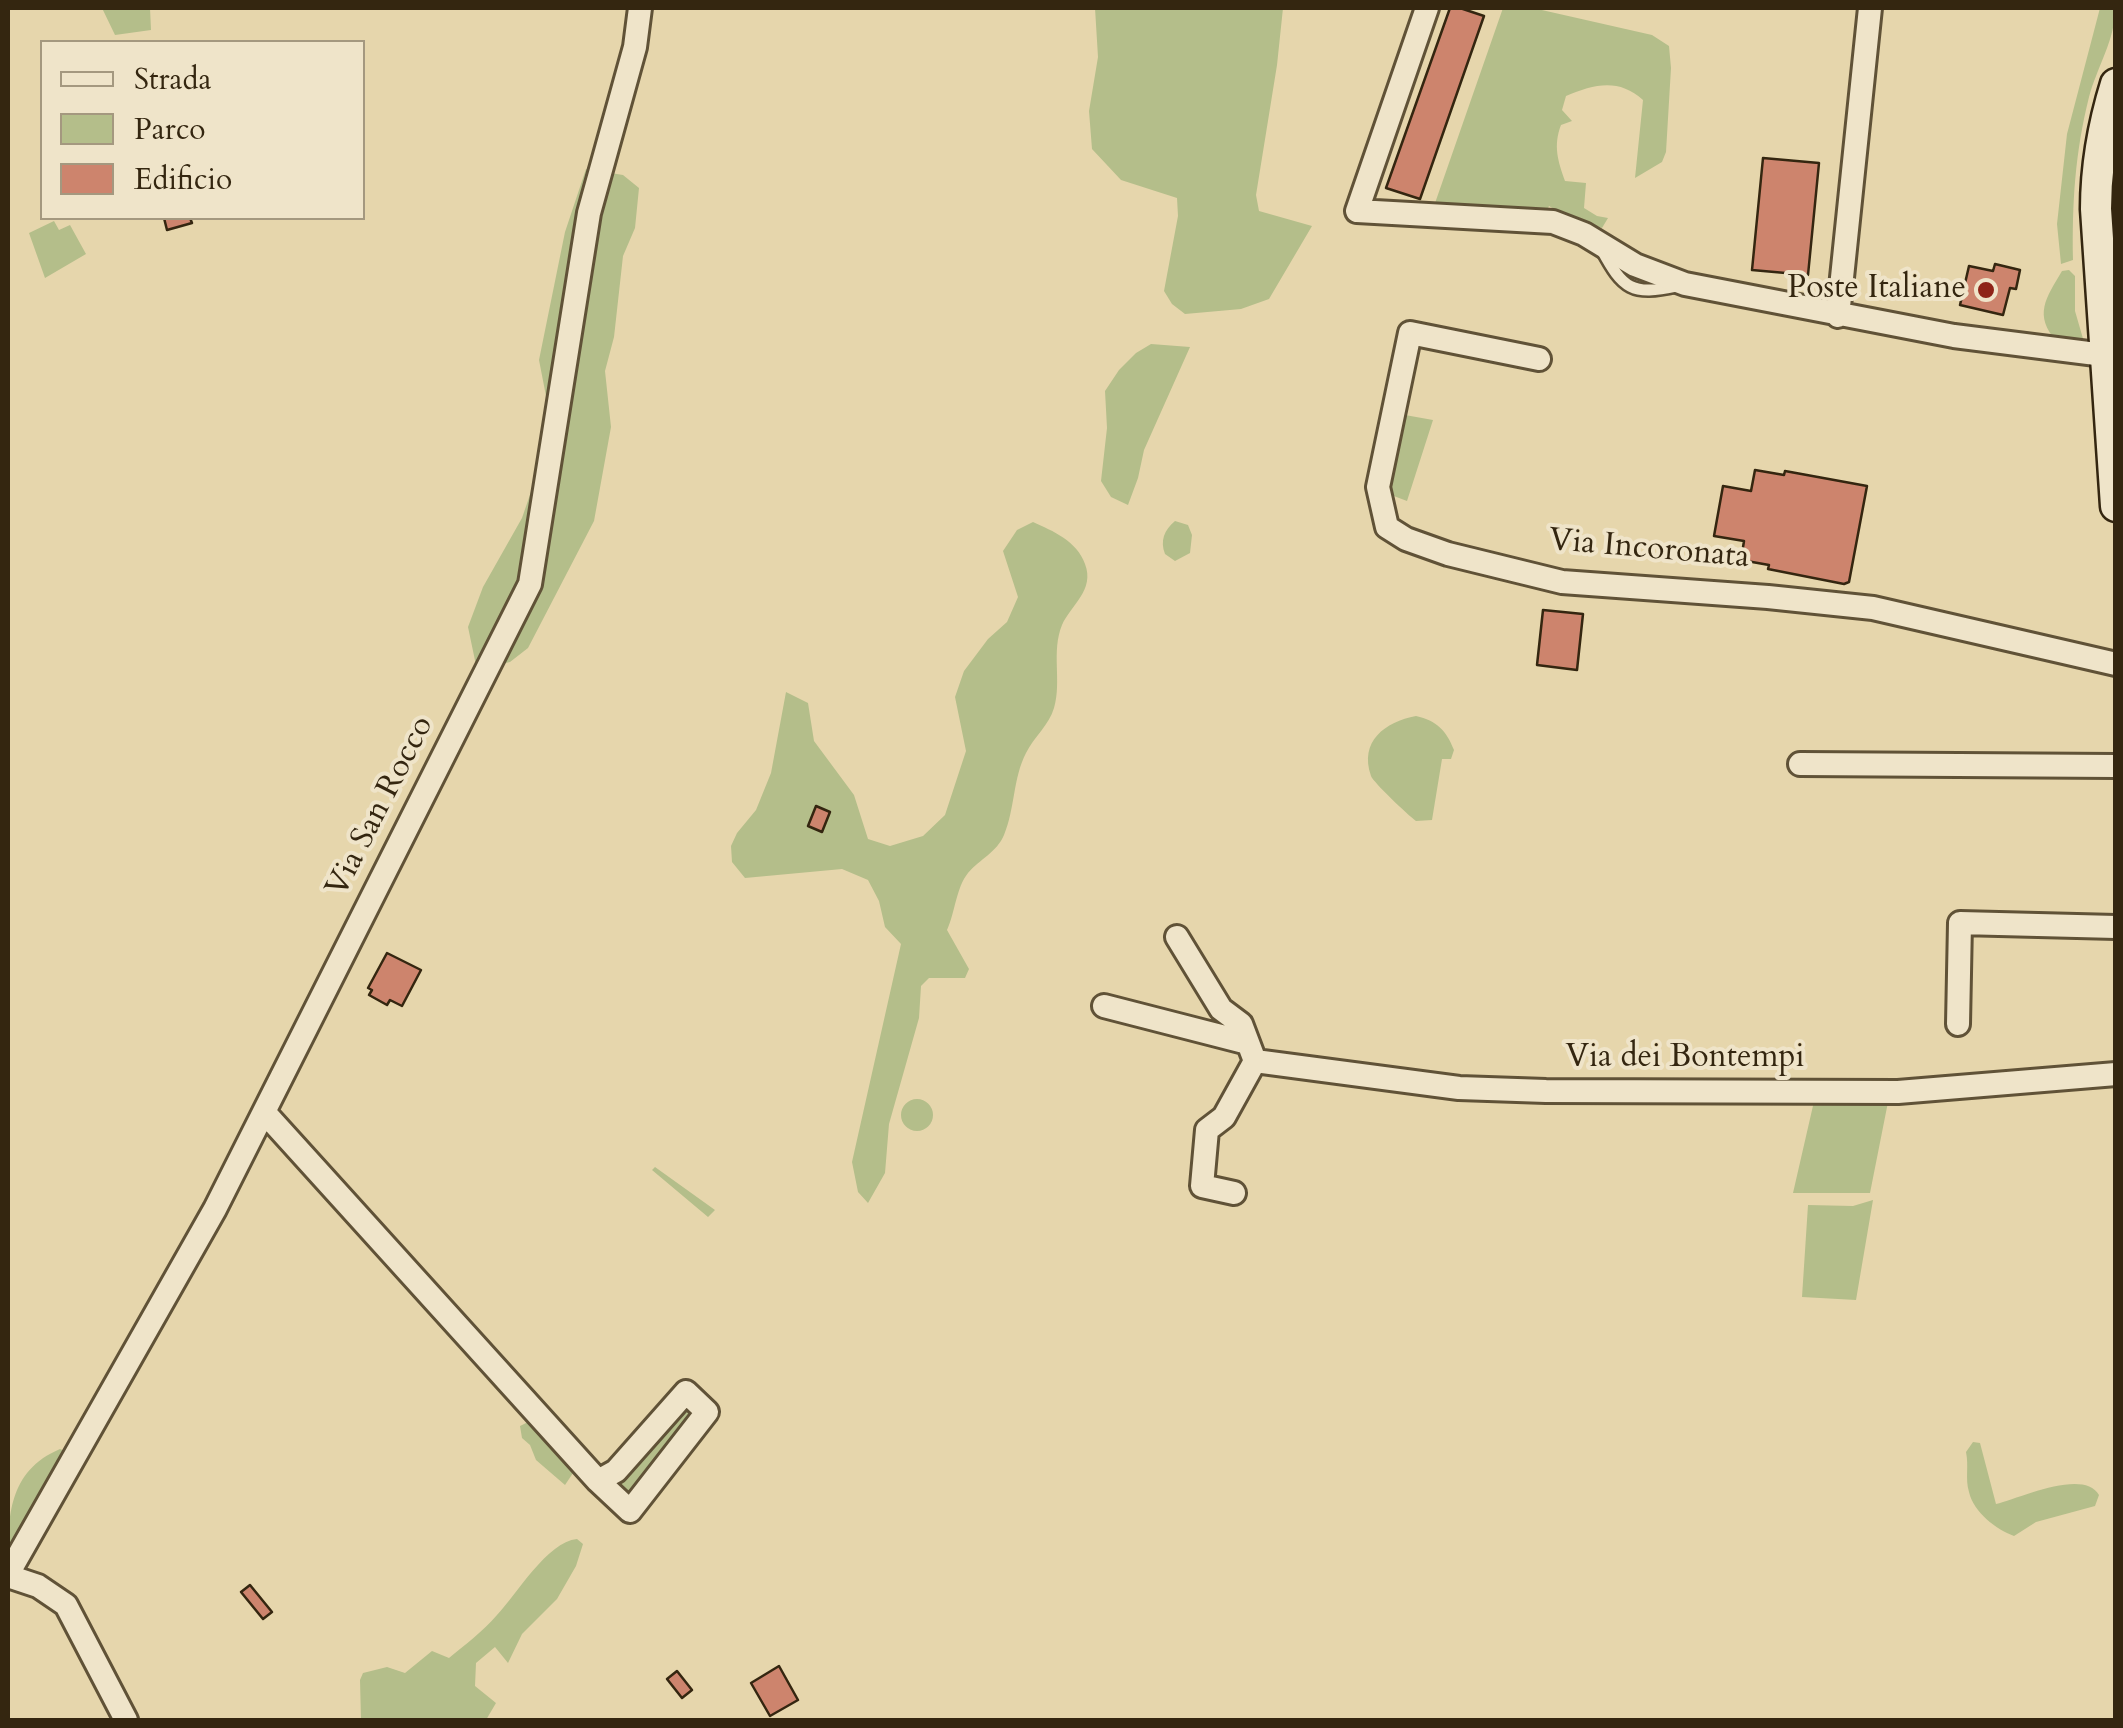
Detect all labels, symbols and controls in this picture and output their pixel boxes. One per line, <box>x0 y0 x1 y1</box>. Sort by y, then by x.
legend <box>40 40 365 220</box>
text: Strada <box>134 59 211 100</box>
text: Parco <box>134 109 206 150</box>
text: Edificio <box>134 159 232 200</box>
place label: Poste Italiane <box>1787 271 1966 309</box>
marker: Poste Italiane <box>1975 279 1997 301</box>
street label: Via Incoronata <box>1547 522 1751 578</box>
street label: Via San Rocco <box>319 710 443 904</box>
street label: Via dei Bontempi <box>1565 1040 1805 1078</box>

